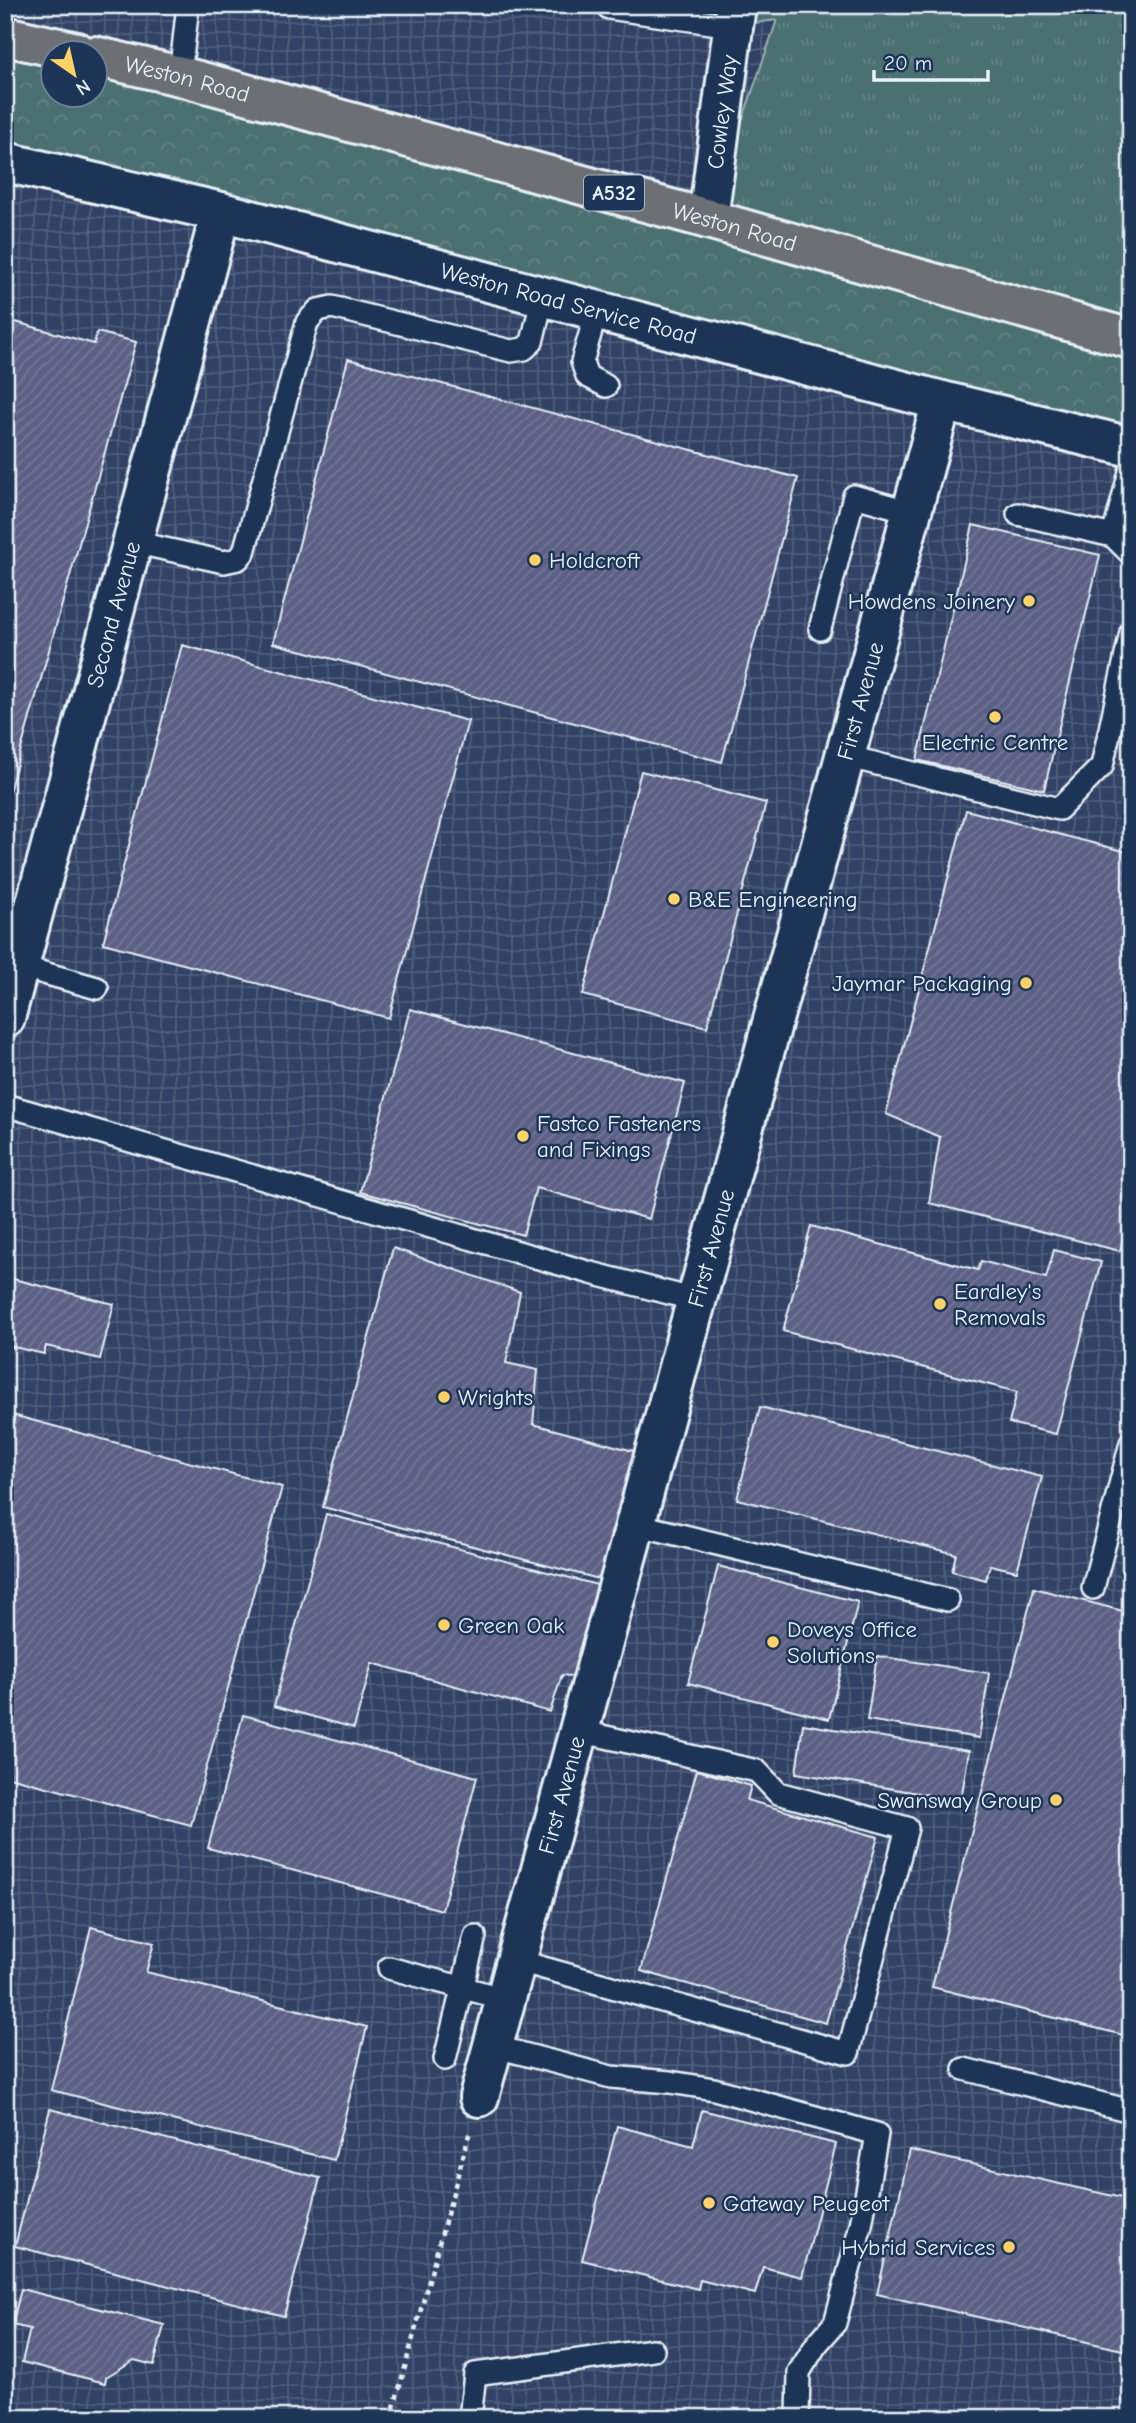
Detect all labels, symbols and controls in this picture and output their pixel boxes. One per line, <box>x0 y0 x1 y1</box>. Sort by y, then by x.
north arrow <box>38 38 108 108</box>
scale bar <box>874 38 987 82</box>
street label: Weston Road <box>122 50 253 108</box>
text: 20 m <box>884 51 932 75</box>
street label: Cowley Way <box>701 52 743 171</box>
text: N <box>72 75 94 100</box>
road number: A532 <box>584 176 644 210</box>
street label: Weston Road <box>670 197 800 257</box>
street label: Weston Road Service Road <box>438 257 699 350</box>
street label: Second Avenue <box>81 538 146 690</box>
place label: Holdcroft <box>549 547 641 574</box>
marker: Holdcroft <box>527 552 543 568</box>
place label: Howdens Joinery <box>848 588 1016 615</box>
marker: Howdens Joinery <box>1021 593 1037 609</box>
street label: First Avenue <box>831 639 889 763</box>
marker: Electric Centre <box>987 709 1003 725</box>
place label: Electric Centre <box>922 729 1068 756</box>
place label: B&E Engineering <box>688 886 858 913</box>
marker: B&E Engineering <box>666 891 682 907</box>
place label: Jaymar Packaging <box>832 970 1012 997</box>
marker: Jaymar Packaging <box>1018 975 1034 991</box>
place label: Fastco Fasteners and Fixings <box>537 1110 701 1163</box>
marker: Fastco Fasteners and Fixings <box>515 1128 531 1144</box>
street label: First Avenue <box>682 1186 740 1310</box>
place label: Eardley's Removals <box>954 1278 1046 1331</box>
marker: Eardley's Removals <box>932 1296 948 1312</box>
place label: Wrights <box>458 1384 533 1411</box>
marker: Wrights <box>436 1389 452 1405</box>
place label: Green Oak <box>458 1612 564 1639</box>
place label: Doveys Office Solutions <box>787 1616 917 1669</box>
marker: Green Oak <box>436 1617 452 1633</box>
marker: Doveys Office Solutions <box>765 1634 781 1650</box>
street label: First Avenue <box>532 1733 590 1857</box>
place label: Swansway Group <box>877 1787 1042 1814</box>
marker: Swansway Group <box>1048 1792 1064 1808</box>
place label: Gateway Peugeot <box>723 2190 891 2217</box>
marker: Gateway Peugeot <box>701 2195 717 2211</box>
place label: Hybrid Services <box>841 2234 995 2261</box>
marker: Hybrid Services <box>1001 2239 1017 2255</box>

